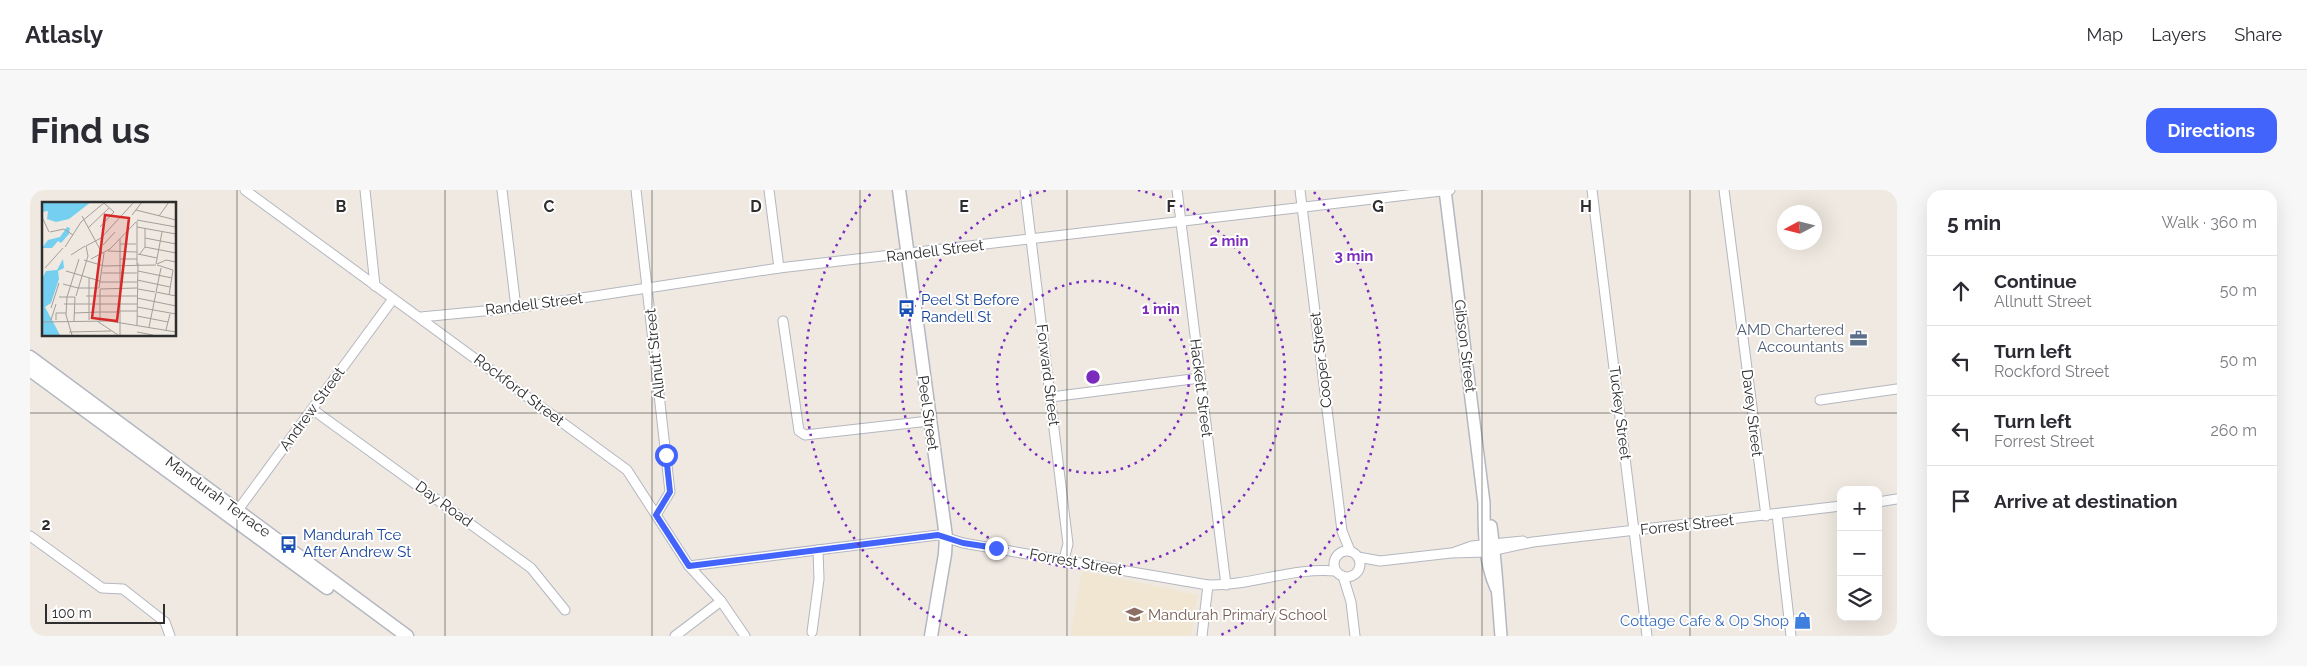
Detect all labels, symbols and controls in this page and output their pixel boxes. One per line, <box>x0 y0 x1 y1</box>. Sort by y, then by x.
text: Atlasly <box>25 20 103 49</box>
text: Map <box>2087 24 2123 45</box>
text: Layers <box>2151 24 2206 45</box>
text: Share <box>2234 24 2282 45</box>
button: Directions <box>2146 108 2277 153</box>
text: Find us <box>30 110 150 151</box>
text: B <box>336 197 347 216</box>
text: C <box>544 197 555 216</box>
text: D <box>750 197 762 216</box>
text: E <box>959 197 969 216</box>
text: F <box>1166 197 1176 216</box>
text: G <box>1372 197 1384 216</box>
text: H <box>1580 197 1592 216</box>
inset map <box>42 202 176 336</box>
north arrow <box>1777 205 1822 250</box>
text: 5 min <box>1947 210 2001 235</box>
text: Walk · 360 m <box>2162 213 2257 232</box>
text: 2 min <box>1210 232 1248 250</box>
street label: Randell Street <box>885 236 985 266</box>
text: 3 min <box>1335 247 1373 265</box>
text: Continue <box>1994 270 2077 292</box>
icon: ahead <box>1947 277 1975 305</box>
text: 50 m <box>2220 281 2257 300</box>
street label: Randell Street <box>484 289 584 319</box>
place label: Peel St Before Randell St <box>921 291 1019 326</box>
text: Allnutt Street <box>1994 292 2092 311</box>
street label: Gibson Street <box>1450 298 1480 394</box>
bus stop icon: Peel St Before Randell St <box>897 299 917 319</box>
text: 1 min <box>1142 300 1180 318</box>
street label: Allnutt Street <box>641 308 669 400</box>
street label: Cooper Street <box>1306 311 1336 409</box>
place label: AMD Chartered Accountants <box>1737 321 1844 356</box>
street label: Forward Street <box>1033 323 1063 427</box>
office icon: AMD Chartered Accountants <box>1848 329 1868 349</box>
street label: Hackett Street <box>1186 338 1216 438</box>
text: Turn left <box>1994 340 2071 362</box>
icon: left <box>1947 347 1975 375</box>
street label: Rockford Street <box>470 350 568 430</box>
text: 50 m <box>2220 351 2257 370</box>
text: Rockford Street <box>1994 362 2109 381</box>
street label: Andrew Street <box>276 364 348 454</box>
street label: Tuckey Street <box>1605 365 1635 461</box>
centre of rings <box>1084 368 1102 386</box>
street label: Davey Street <box>1738 368 1766 458</box>
street label: Peel Street <box>914 374 942 452</box>
text: Turn left <box>1994 410 2071 432</box>
icon: left <box>1947 417 1975 445</box>
text: 260 m <box>2210 421 2257 440</box>
text: Forrest Street <box>1994 432 2094 451</box>
route start <box>655 444 678 467</box>
street label: Mandurah Terrace <box>162 453 274 541</box>
street label: Day Road <box>412 477 476 531</box>
map controls <box>1837 486 1882 621</box>
button: + <box>1837 486 1882 531</box>
icon: arrive <box>1947 487 1975 515</box>
text: Arrive at destination <box>1994 490 2178 512</box>
street label: Forrest Street <box>1639 511 1735 539</box>
text: 2 <box>41 515 51 534</box>
place label: Mandurah Tce After Andrew St <box>303 526 411 561</box>
button: − <box>1837 531 1882 576</box>
bus stop icon: Mandurah Tce After Andrew St <box>279 534 299 554</box>
route end <box>985 537 1008 560</box>
street label: Forrest Street <box>1028 545 1124 579</box>
button: layers <box>1837 576 1882 621</box>
scale bar <box>45 601 165 624</box>
text: 100 m <box>52 605 92 621</box>
school or university icon: Mandurah Primary School <box>1124 605 1144 625</box>
place label: Mandurah Primary School <box>1148 606 1328 624</box>
shop icon: Cottage Cafe & Op Shop <box>1793 611 1813 631</box>
place label: Cottage Cafe & Op Shop <box>1620 612 1789 630</box>

